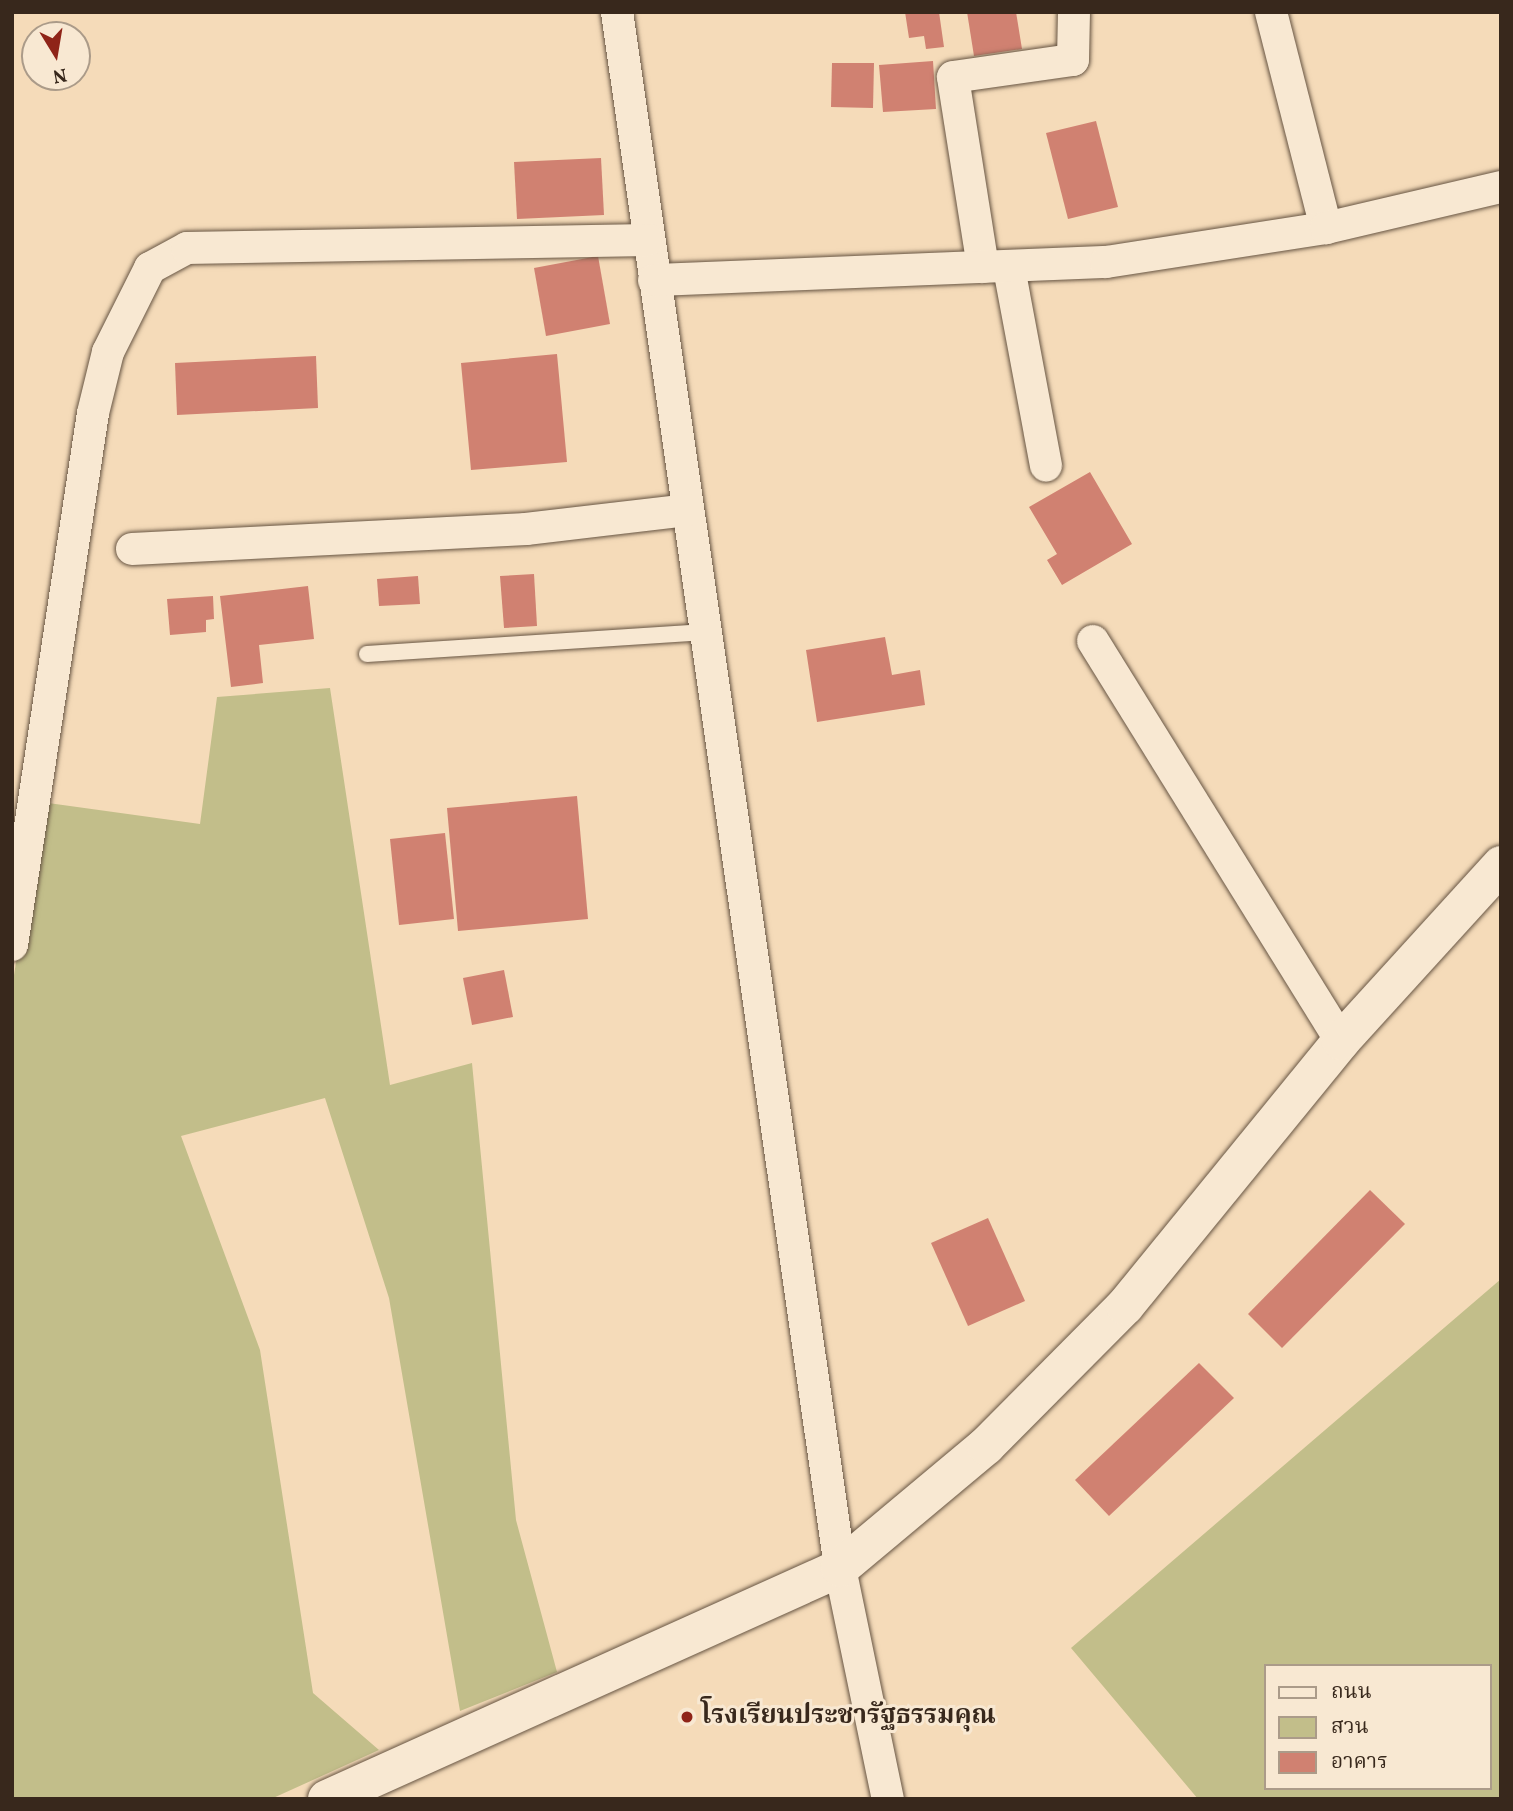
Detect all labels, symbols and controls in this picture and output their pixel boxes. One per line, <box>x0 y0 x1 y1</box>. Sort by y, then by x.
north arrow <box>21 21 91 91</box>
text: N <box>50 61 69 89</box>
legend <box>1264 1664 1492 1790</box>
text: ถนน <box>1331 1678 1372 1707</box>
place label: โรงเรียนประชารัฐธรรมคุณ <box>701 1701 996 1733</box>
marker: โรงเรียนประชารัฐธรรมคุณ <box>679 1709 695 1725</box>
text: สวน <box>1331 1713 1369 1742</box>
text: อาคาร <box>1331 1748 1388 1777</box>

